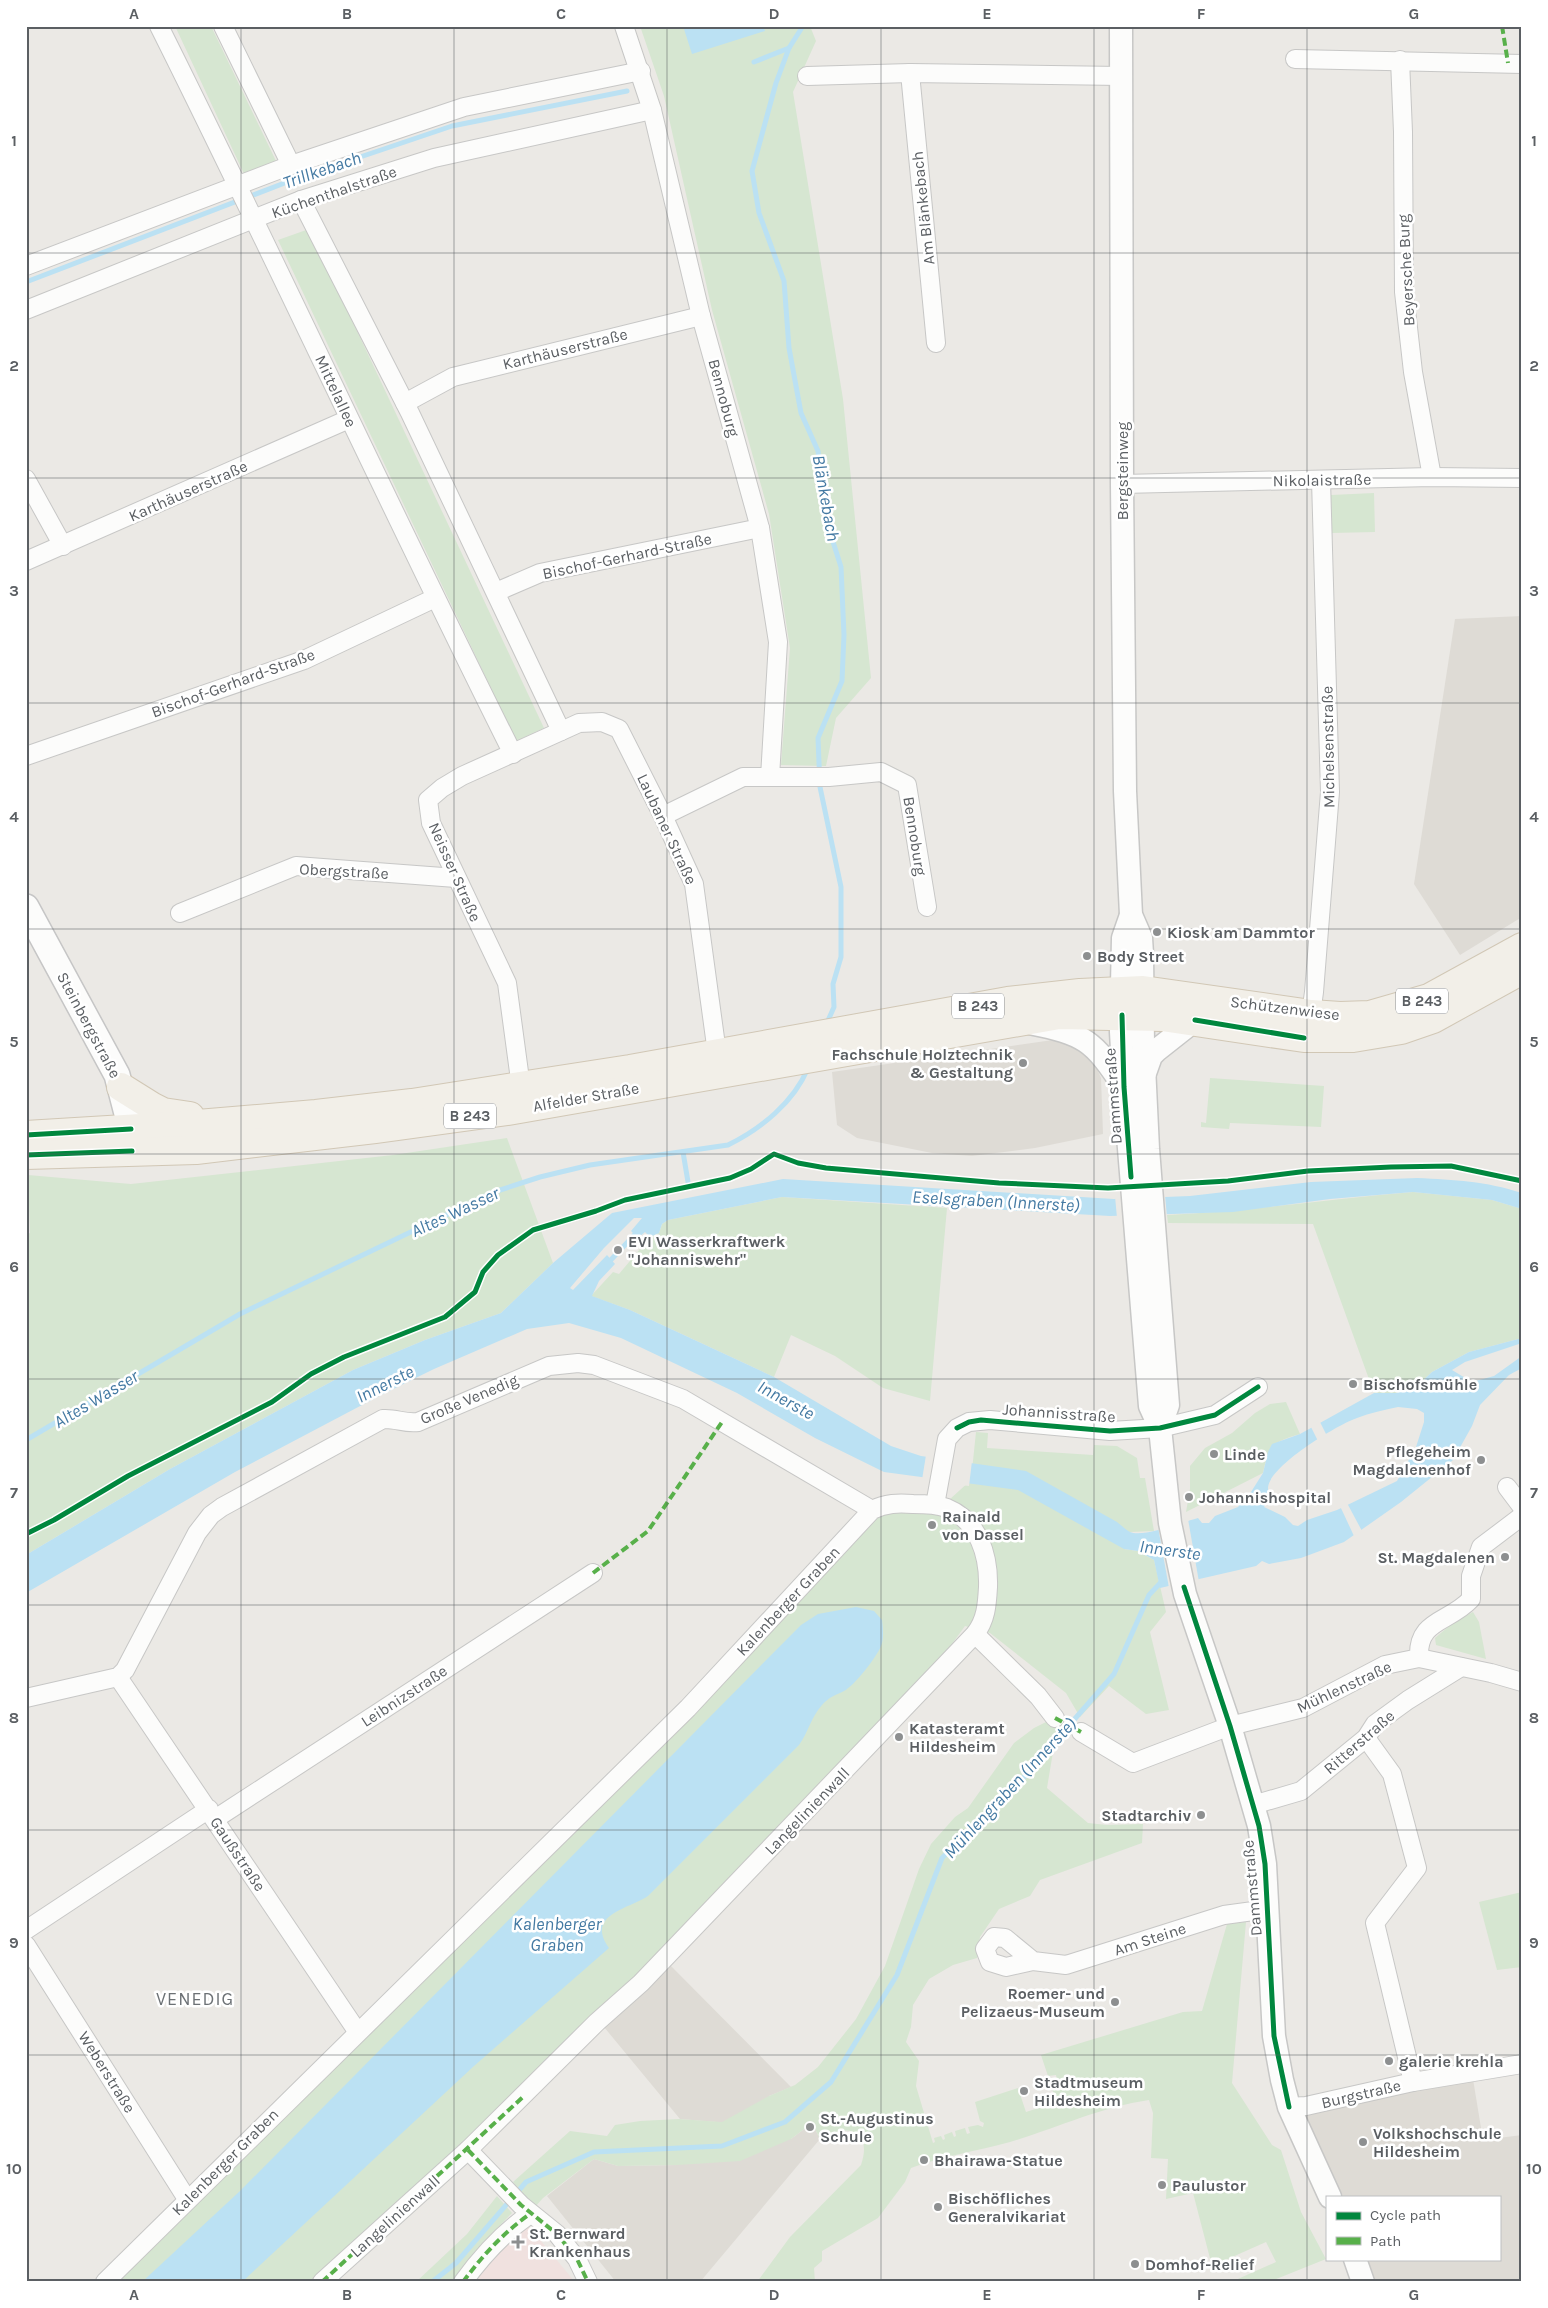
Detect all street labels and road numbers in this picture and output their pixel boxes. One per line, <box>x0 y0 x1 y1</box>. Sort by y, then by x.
street label: Am Blänkebach <box>908 150 938 266</box>
street label: Küchenthalstraße <box>269 162 399 222</box>
street label: Beyersche Burg <box>1394 214 1418 326</box>
street label: Karthäuserstraße <box>501 324 629 374</box>
street label: Mittelallee <box>311 352 361 430</box>
street label: Bennoburg <box>704 357 744 439</box>
street label: Bergsteinweg <box>1113 422 1132 520</box>
street label: Karthäuserstraße <box>126 456 250 526</box>
street label: Nikolaistraße <box>1273 470 1371 490</box>
street label: Bischof-Gerhard-Straße <box>541 529 713 583</box>
street label: Bischof-Gerhard-Straße <box>149 645 317 721</box>
street label: Michelsenstraße <box>1317 686 1339 808</box>
street label: Laubaner Straße <box>633 771 701 887</box>
street label: Bennoburg <box>899 795 931 877</box>
street label: Neisser Straße <box>425 819 485 925</box>
street label: Obergstraße <box>299 859 389 883</box>
street label: Steinbergstraße <box>53 969 125 1081</box>
road number: B 243 <box>1396 988 1448 1014</box>
street label: Schützenwiese <box>1229 992 1341 1024</box>
road number: B 243 <box>952 994 1004 1018</box>
street label: Dammstraße <box>1100 1047 1126 1145</box>
street label: Alfelder Straße <box>531 1078 641 1116</box>
road number: B 243 <box>444 1104 496 1128</box>
street label: Große Venedig <box>417 1370 521 1428</box>
street label: Johannisstraße <box>1002 1400 1116 1426</box>
street label: Kalenberger Graben <box>732 1542 844 1660</box>
street label: Mühlenstraße <box>1294 1657 1394 1717</box>
street label: Leibnizstraße <box>357 1661 451 1731</box>
street label: Ritterstraße <box>1320 1706 1398 1778</box>
street label: Langelinienwall <box>761 1763 853 1859</box>
street label: Gaußstraße <box>206 1813 270 1895</box>
street label: Dammstraße <box>1238 1839 1266 1937</box>
street label: Am Steine <box>1112 1918 1188 1960</box>
street label: Weberstraße <box>74 2028 140 2116</box>
street label: Burgstraße <box>1319 2076 1403 2112</box>
street label: Kalenberger Graben <box>168 2105 282 2219</box>
street label: Langelinienwall <box>346 2171 444 2261</box>

